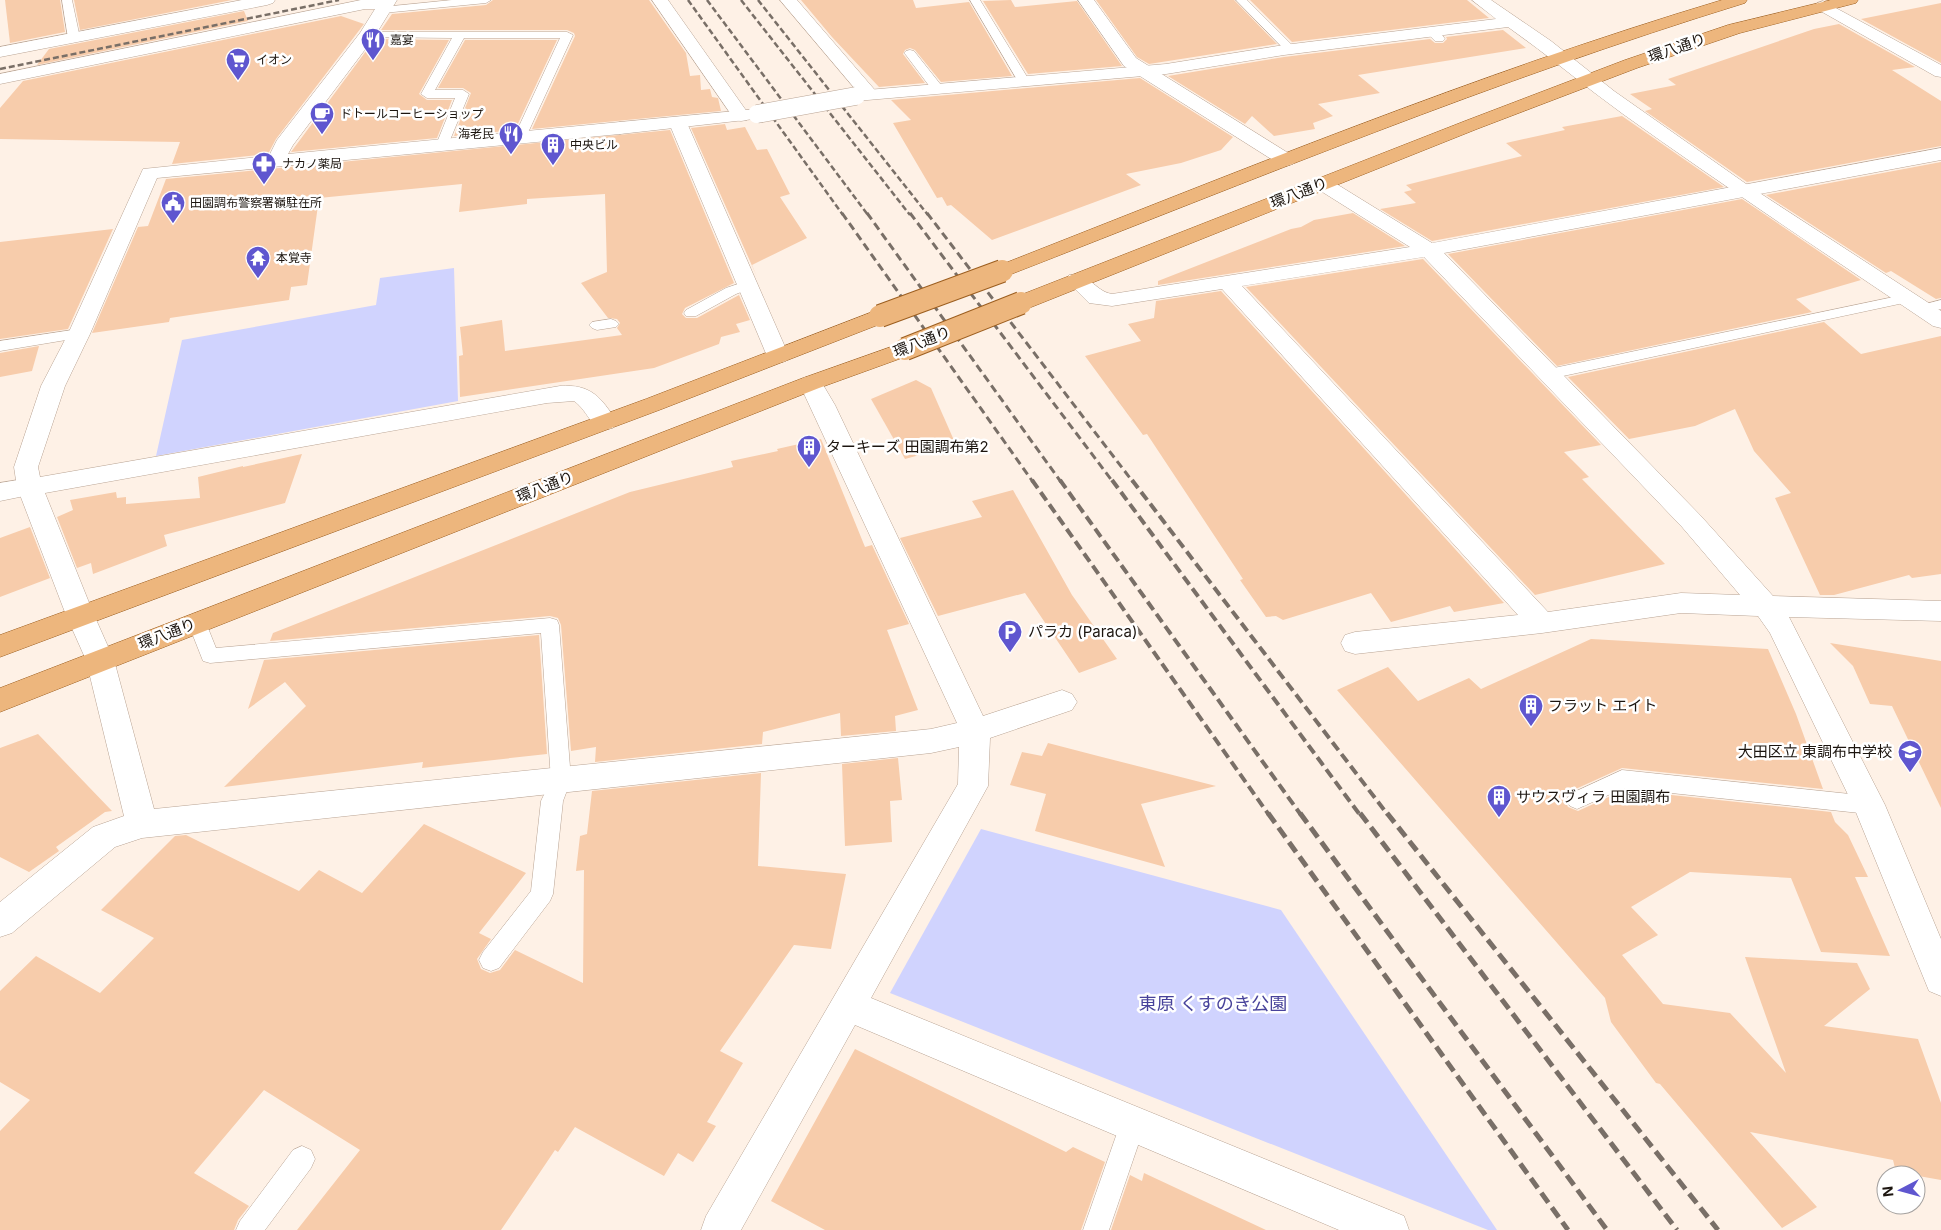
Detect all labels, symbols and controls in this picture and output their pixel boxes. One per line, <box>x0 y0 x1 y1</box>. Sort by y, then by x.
restaurant icon: 嘉宴 <box>360 27 386 61</box>
street label: 環八通り <box>1645 29 1708 66</box>
place label: 嘉宴 <box>390 32 414 47</box>
supermarket icon: イオン <box>225 47 251 81</box>
place label: イオン <box>256 52 292 67</box>
cafe icon: ドトールコーヒーショップ <box>309 101 335 135</box>
place label: ドトールコーヒーショップ <box>340 106 484 121</box>
restaurant icon: 海老民 <box>498 121 524 155</box>
place label: 海老民 <box>458 126 494 141</box>
building icon: 中央ビル <box>540 132 566 166</box>
place label: 中央ビル <box>570 137 618 152</box>
pharmacy icon: ナカノ薬局 <box>251 151 277 185</box>
place label: ナカノ薬局 <box>282 156 342 171</box>
street label: 環八通り <box>1267 173 1330 212</box>
public building icon: 田園調布警察署嶺駐在所 <box>160 190 186 224</box>
place label: 田園調布警察署嶺駐在所 <box>190 195 322 210</box>
temple icon: 本覚寺 <box>245 245 271 279</box>
place label: 本覚寺 <box>276 250 312 265</box>
street label: 環八通り <box>890 322 953 361</box>
building icon: ターキーズ 田園調布第2 <box>796 434 822 468</box>
place label: ターキーズ 田園調布第2 <box>826 437 989 456</box>
street label: 環八通り <box>513 467 576 506</box>
street label: 環八通り <box>135 614 198 653</box>
parking icon: パラカ (Paraca) <box>997 619 1023 653</box>
place label: パラカ (Paraca) <box>1028 622 1137 641</box>
building icon: フラット エイト <box>1518 693 1544 727</box>
place label: フラット エイト <box>1548 696 1657 715</box>
school or university icon: 大田区立 東調布中学校 <box>1897 739 1923 773</box>
place label: 大田区立 東調布中学校 <box>1738 742 1892 761</box>
building icon: サウスヴィラ 田園調布 <box>1486 784 1512 818</box>
place label: サウスヴィラ 田園調布 <box>1516 787 1670 806</box>
park label: 東原 くすのき公園 <box>1139 993 1287 1014</box>
north arrow <box>1876 1165 1926 1215</box>
text: N <box>1879 1185 1897 1198</box>

